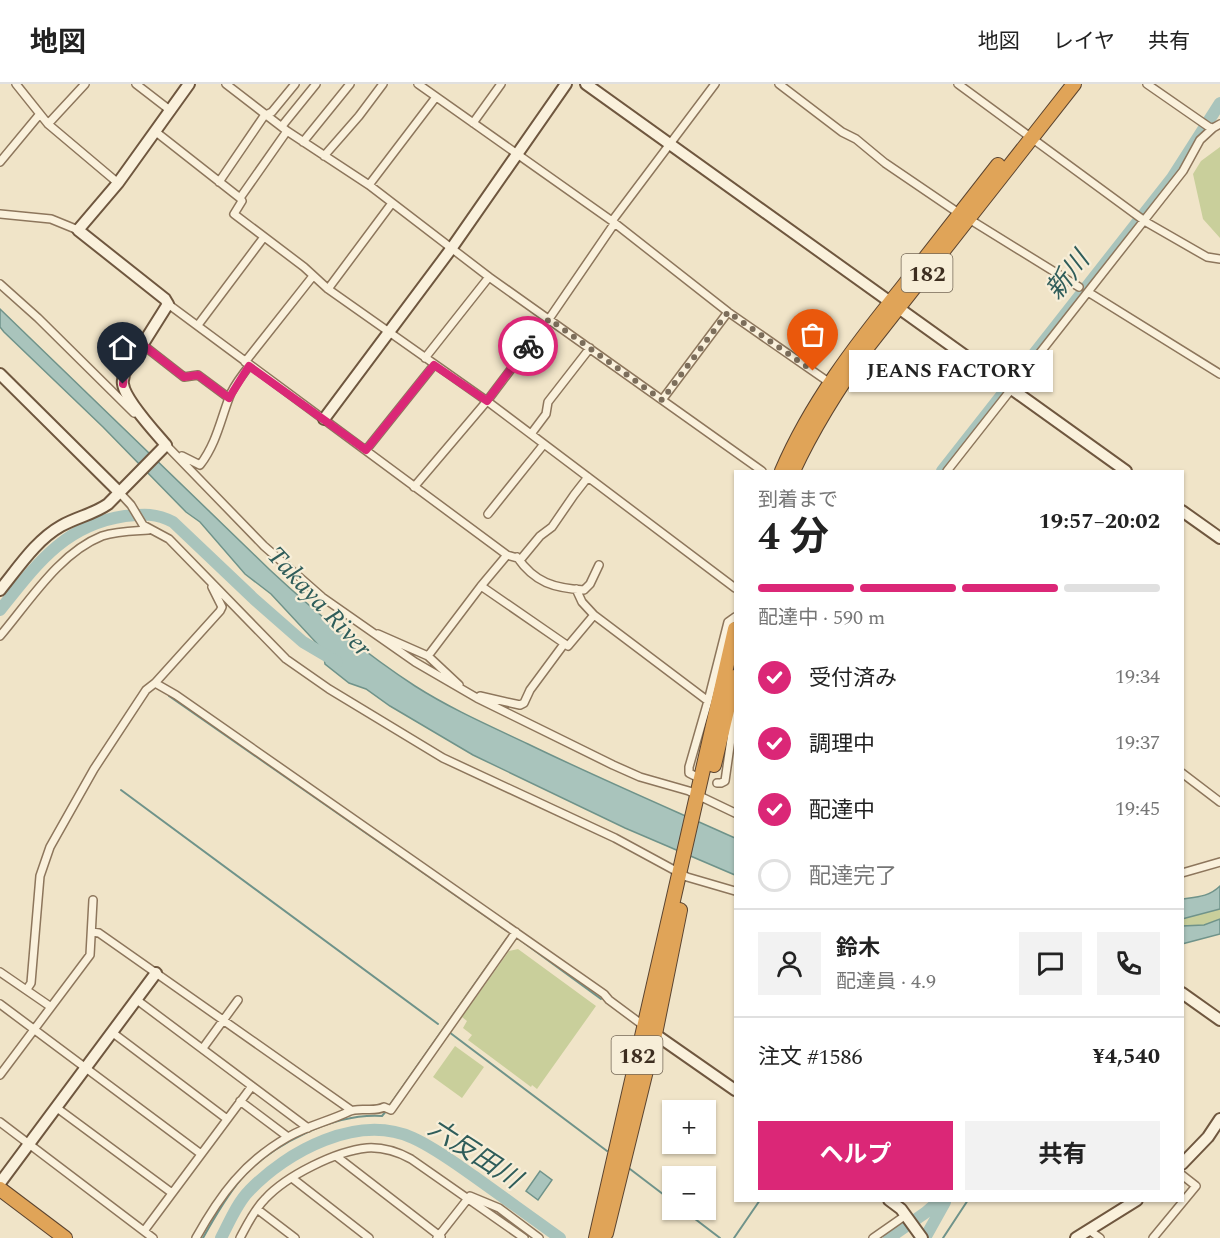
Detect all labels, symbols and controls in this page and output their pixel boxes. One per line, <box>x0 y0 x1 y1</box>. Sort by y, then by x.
text: 地図 <box>30 21 86 64</box>
text: 地図 <box>978 26 1020 58</box>
text: レイヤ <box>1053 26 1115 58</box>
text: 共有 <box>1148 26 1190 58</box>
water label: 新川 <box>1036 240 1101 308</box>
road number: 182 <box>902 254 952 292</box>
pin <box>787 309 838 371</box>
courier <box>498 316 558 376</box>
icon: bag <box>796 318 829 351</box>
pin <box>97 322 148 384</box>
icon: bike <box>512 330 545 363</box>
icon: home <box>106 331 139 364</box>
callout: JEANS FACTORY <box>849 350 1053 392</box>
text: JEANS FACTORY <box>866 356 1036 386</box>
text: 到着まで <box>758 485 838 515</box>
text: 19:57–20:02 <box>1038 505 1160 538</box>
text: 4 分 <box>758 508 829 567</box>
water label: Takaya River <box>257 537 382 667</box>
text: 配達中 · 590 m <box>758 603 885 633</box>
icon: check <box>758 661 791 694</box>
text: 受付済み <box>809 662 897 695</box>
text: 19:34 <box>1115 662 1160 692</box>
icon: check <box>758 727 791 760</box>
text: 調理中 <box>809 728 875 761</box>
text: 19:37 <box>1115 728 1160 758</box>
icon: check <box>758 793 791 826</box>
text: 配達中 <box>809 794 875 827</box>
text: 19:45 <box>1115 794 1160 824</box>
text: 配達完了 <box>809 860 897 893</box>
button: person <box>758 932 821 995</box>
text: 鈴木 <box>836 932 880 965</box>
button: chat <box>1019 932 1082 995</box>
button: phone <box>1097 932 1160 995</box>
text: 配達員 · 4.9 <box>836 967 936 997</box>
road number: 182 <box>612 1036 662 1074</box>
text: ¥4,540 <box>1092 1040 1160 1073</box>
text: 注文 #1586 <box>758 1041 863 1074</box>
map controls <box>662 1100 716 1220</box>
button: + <box>662 1100 716 1154</box>
water label: 六反田川 <box>420 1109 531 1201</box>
button: ヘルプ <box>758 1121 953 1190</box>
button: 共有 <box>965 1121 1160 1190</box>
button: − <box>662 1166 716 1220</box>

